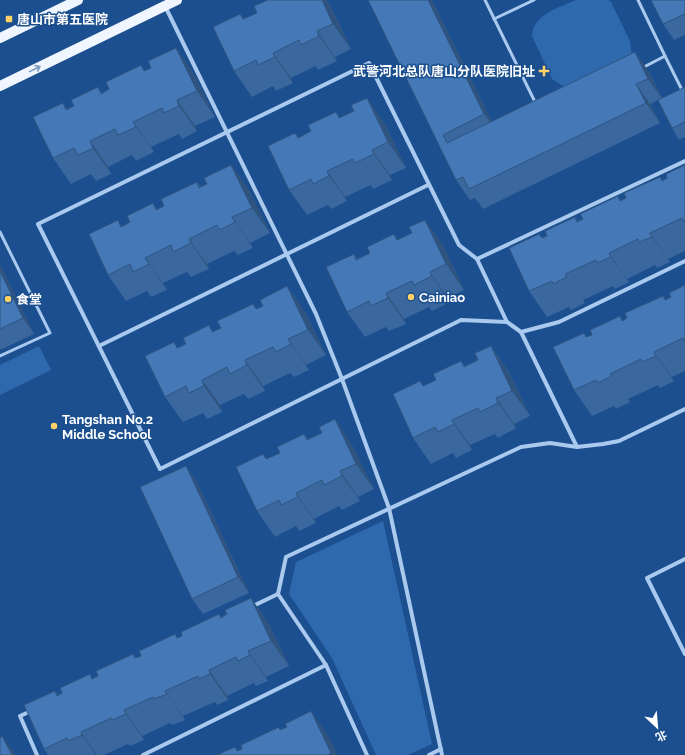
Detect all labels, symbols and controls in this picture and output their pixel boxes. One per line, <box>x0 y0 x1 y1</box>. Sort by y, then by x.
place label: 唐山市第五医院 <box>17 12 108 27</box>
marker: 唐山市第五医院 <box>4 14 14 24</box>
place label: 武警河北总队唐山分队医院旧址 <box>353 64 535 79</box>
one-way arrow <box>29 65 41 72</box>
marker: 武警河北总队唐山分队医院旧址 <box>538 65 550 77</box>
place label: Cainiao <box>419 290 465 305</box>
place label: 食堂 <box>16 292 42 307</box>
marker: Cainiao <box>406 292 416 302</box>
marker: 食堂 <box>3 294 13 304</box>
place label: Tangshan No.2 Middle School <box>62 412 153 442</box>
marker: Tangshan No.2 Middle School <box>49 421 59 431</box>
north arrow <box>637 707 677 747</box>
text: 北 <box>653 727 669 744</box>

